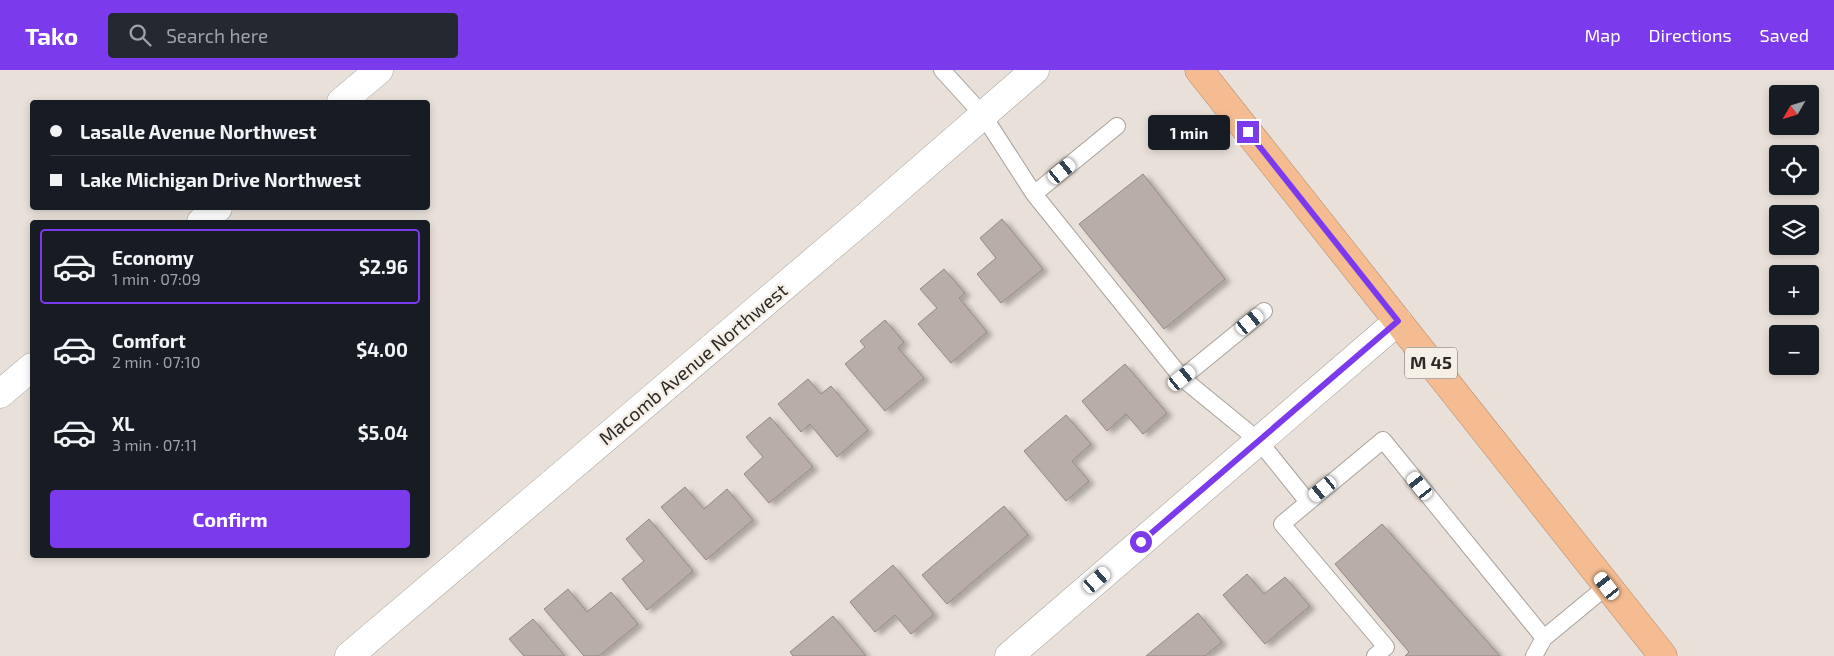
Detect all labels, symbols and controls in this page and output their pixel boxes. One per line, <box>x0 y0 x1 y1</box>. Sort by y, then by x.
search box <box>108 13 458 58</box>
text: Tako <box>25 21 78 50</box>
icon: search <box>126 21 154 49</box>
text: Search here <box>166 24 268 47</box>
text: Map <box>1584 24 1621 46</box>
text: Directions <box>1649 24 1732 46</box>
text: Saved <box>1760 24 1809 46</box>
north arrow <box>1769 85 1819 135</box>
map controls <box>1769 85 1819 375</box>
callout: 1 min <box>1148 114 1230 150</box>
text: Lasalle Avenue Northwest <box>80 120 316 143</box>
route end <box>1237 121 1259 143</box>
text: 1 min <box>1170 123 1208 142</box>
button: locate <box>1769 145 1819 195</box>
car <box>1045 156 1078 186</box>
text: Lake Michigan Drive Northwest <box>80 168 361 191</box>
button: layers <box>1769 205 1819 255</box>
icon: car <box>52 244 97 289</box>
text: Economy <box>112 246 194 269</box>
text: $2.96 <box>359 255 408 278</box>
button: + <box>1769 265 1819 315</box>
text: 1 min · 07:09 <box>112 269 201 288</box>
street label: Macomb Avenue Northwest <box>594 278 792 449</box>
car <box>1233 307 1266 337</box>
button: − <box>1769 325 1819 375</box>
icon: car <box>52 327 97 372</box>
text: Comfort <box>112 329 186 352</box>
text: $4.00 <box>356 338 408 361</box>
road number: M 45 <box>1405 348 1457 378</box>
text: 2 min · 07:10 <box>112 352 200 371</box>
car <box>1165 363 1198 393</box>
icon: car <box>52 410 97 455</box>
text: XL <box>112 412 134 435</box>
text: $5.04 <box>358 421 408 444</box>
text: 3 min · 07:11 <box>112 435 197 454</box>
car <box>1404 470 1435 502</box>
car <box>1306 474 1339 504</box>
button: Confirm <box>50 490 410 548</box>
route start <box>1130 531 1152 553</box>
car <box>1080 564 1113 596</box>
car <box>1591 570 1622 602</box>

